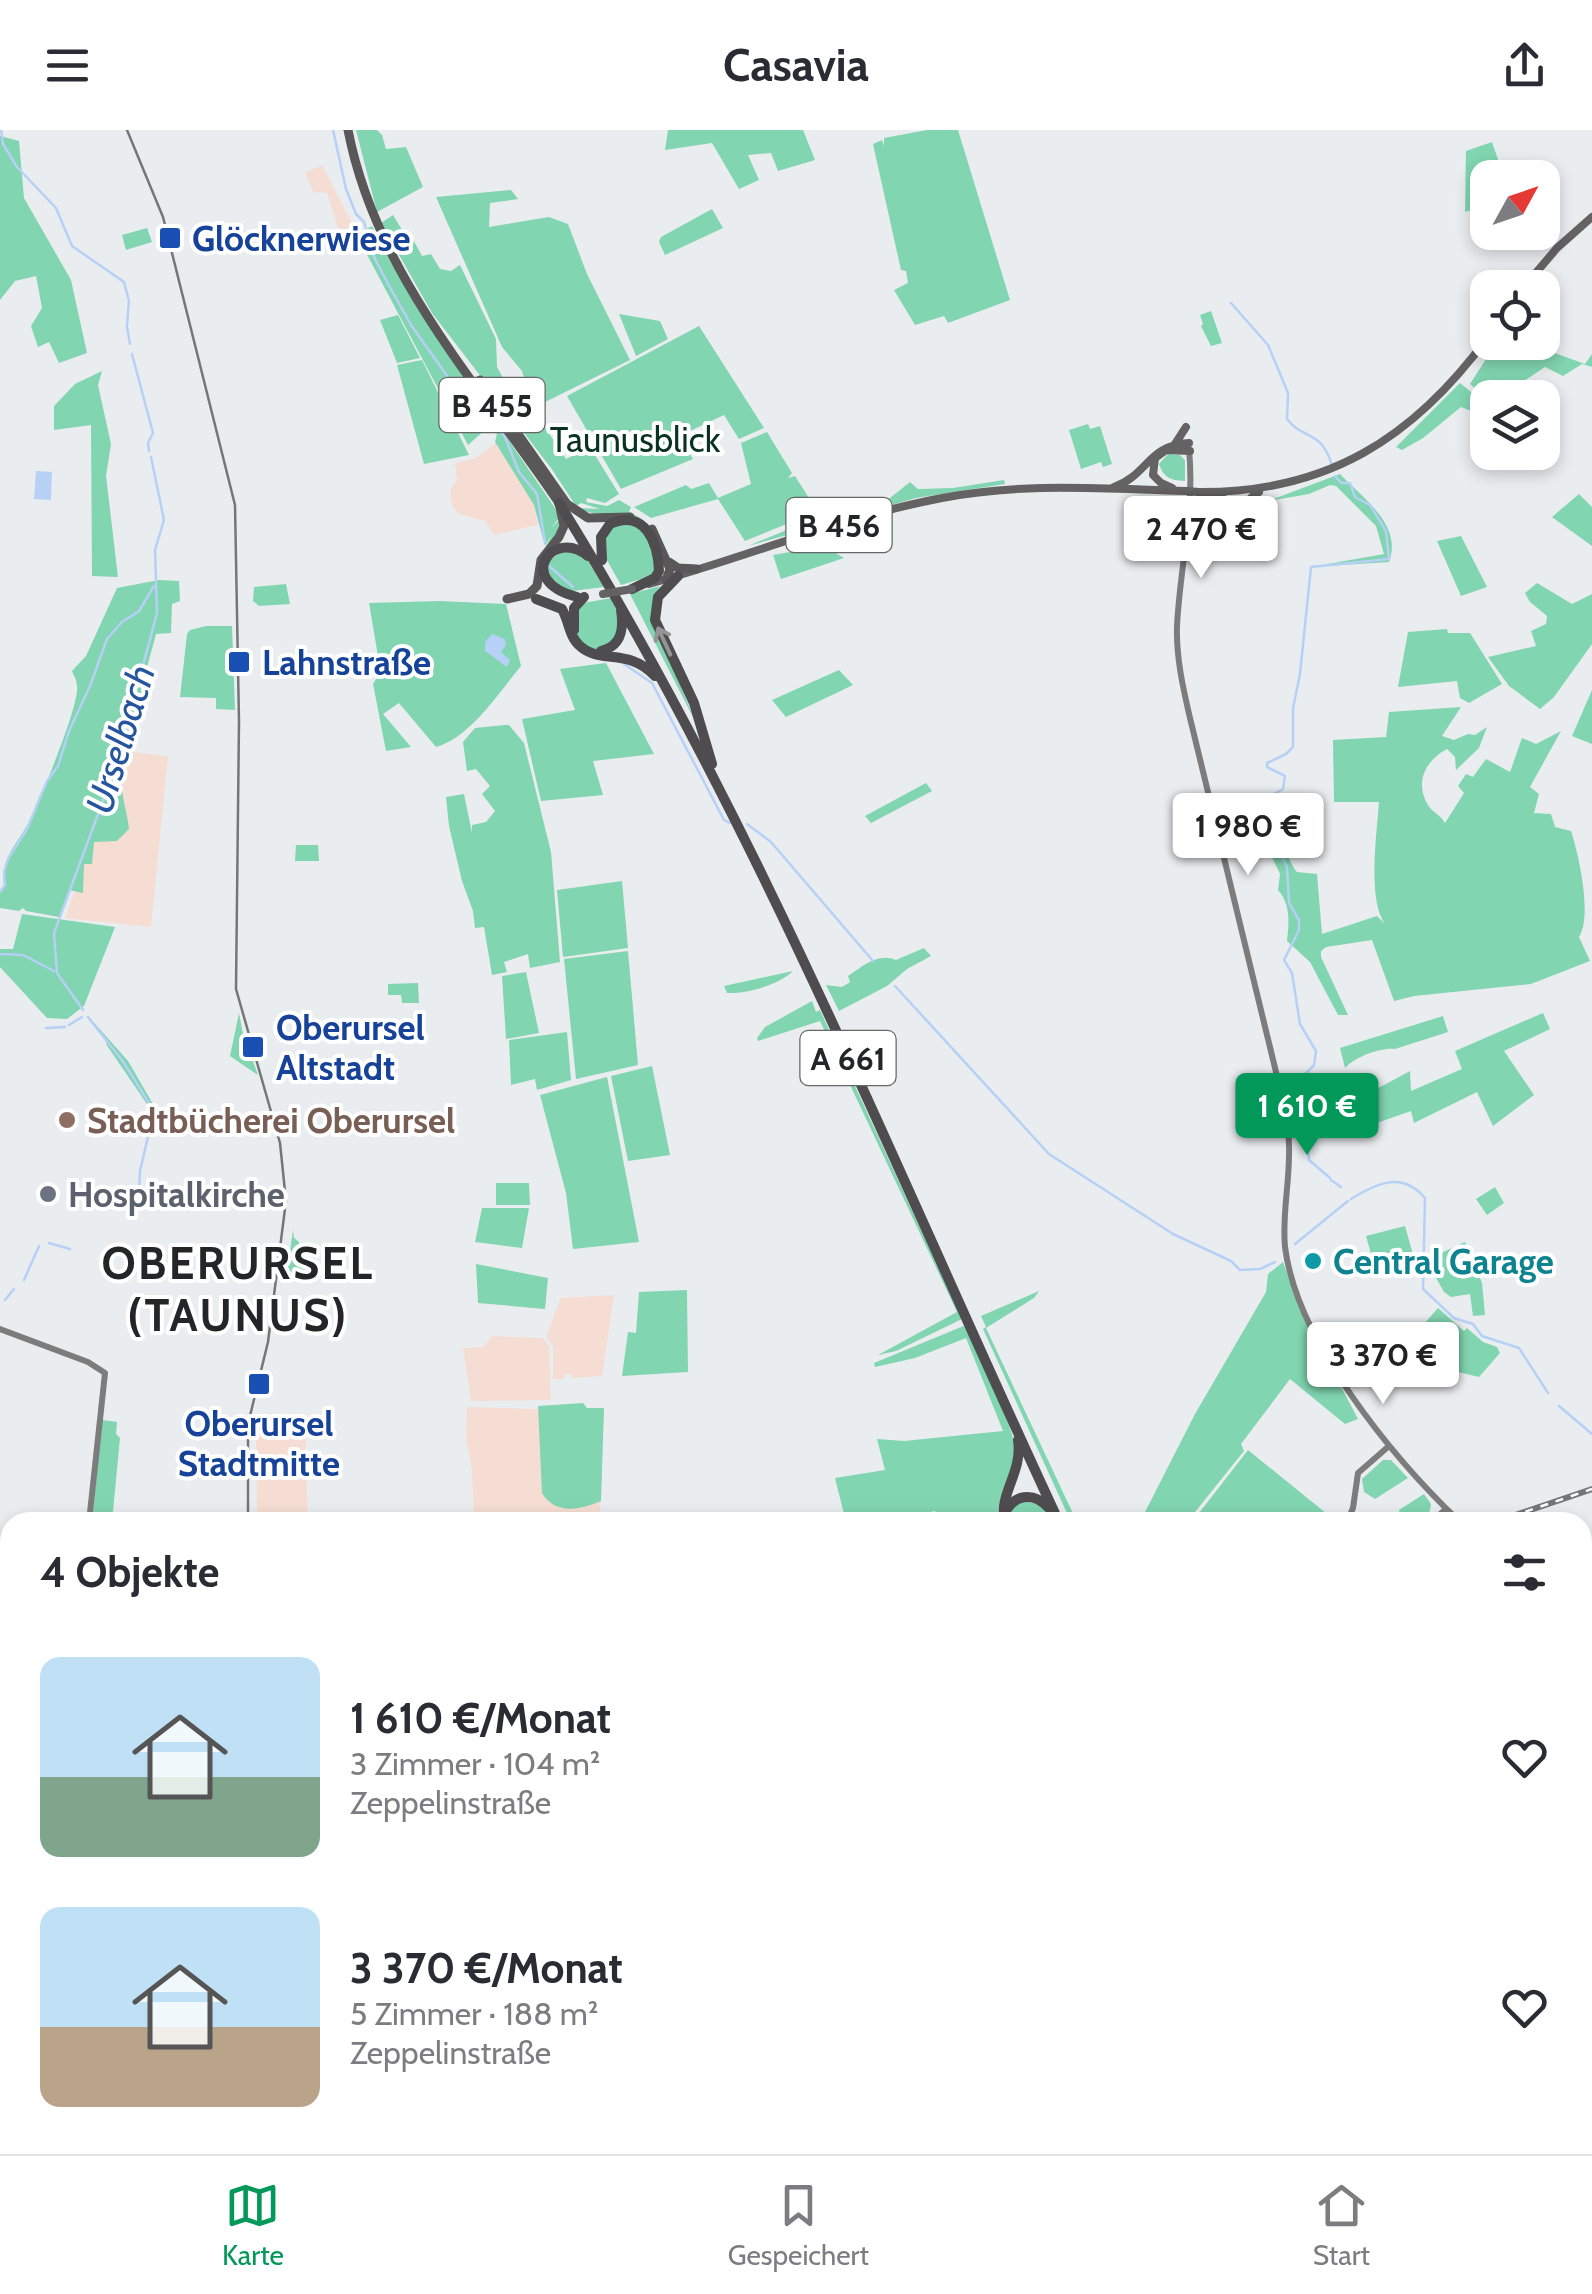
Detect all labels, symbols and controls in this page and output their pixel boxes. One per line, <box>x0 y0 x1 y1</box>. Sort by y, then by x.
icon: menu <box>40 38 95 93</box>
text: Casavia <box>723 38 869 92</box>
icon: share <box>1497 38 1552 93</box>
north arrow <box>1470 160 1560 250</box>
map controls <box>1470 160 1560 470</box>
place label: Glöcknerwiese <box>192 217 410 260</box>
marker: Glöcknerwiese <box>157 225 183 251</box>
button: locate <box>1470 270 1560 360</box>
road number: B 455 <box>440 378 544 432</box>
button: layers <box>1470 380 1560 470</box>
park label: Taunusblick <box>550 418 721 461</box>
pin: 2 470 € <box>1109 496 1293 581</box>
road number: B 456 <box>786 498 892 552</box>
text: 2 470 € <box>1146 509 1256 548</box>
one-way arrow <box>654 627 673 657</box>
place label: Lahnstraße <box>262 641 431 684</box>
marker: Lahnstraße <box>226 649 252 675</box>
water label: Urselbach <box>75 659 165 819</box>
pin: 1 980 € <box>1156 793 1340 878</box>
text: 1 980 € <box>1195 806 1301 845</box>
place label: Oberursel Altstadt <box>276 1006 425 1089</box>
road number: A 661 <box>800 1031 896 1085</box>
marker: Oberursel Altstadt <box>240 1034 266 1060</box>
pin: 1 610 € <box>1215 1073 1399 1158</box>
text: 1 610 € <box>1257 1086 1357 1125</box>
place label: Stadtbücherei Oberursel <box>87 1099 455 1142</box>
marker: Stadtbücherei Oberursel <box>56 1109 78 1131</box>
place label: Hospitalkirche <box>68 1173 285 1216</box>
marker: Hospitalkirche <box>37 1183 59 1205</box>
district label: OBERURSEL (TAUNUS) <box>101 1236 375 1342</box>
place label: Central Garage <box>1333 1240 1554 1283</box>
marker: Central Garage <box>1302 1250 1324 1272</box>
pin: 3 370 € <box>1291 1322 1475 1407</box>
text: 3 370 € <box>1329 1335 1437 1374</box>
marker: Oberursel Stadtmitte <box>246 1371 272 1397</box>
place label: Oberursel Stadtmitte <box>178 1402 340 1485</box>
icon: filters <box>1497 1545 1552 1600</box>
text: 4 Objekte <box>40 1546 219 1598</box>
text: 1 610 €/Monat <box>350 1692 611 1744</box>
icon: home <box>120 1697 240 1817</box>
icon: heart <box>1497 1730 1552 1785</box>
text: 3 Zimmer · 104 m² <box>350 1744 600 1783</box>
text: Zeppelinstraße <box>350 1783 551 1822</box>
text: 3 370 €/Monat <box>350 1942 623 1994</box>
icon: home <box>120 1947 240 2067</box>
icon: heart <box>1497 1980 1552 2035</box>
text: 5 Zimmer · 188 m² <box>350 1994 598 2033</box>
text: Zeppelinstraße <box>350 2033 551 2072</box>
tab: Karte <box>222 2178 284 2272</box>
tab: Gespeichert <box>728 2178 869 2272</box>
tab: Start <box>1313 2178 1370 2272</box>

